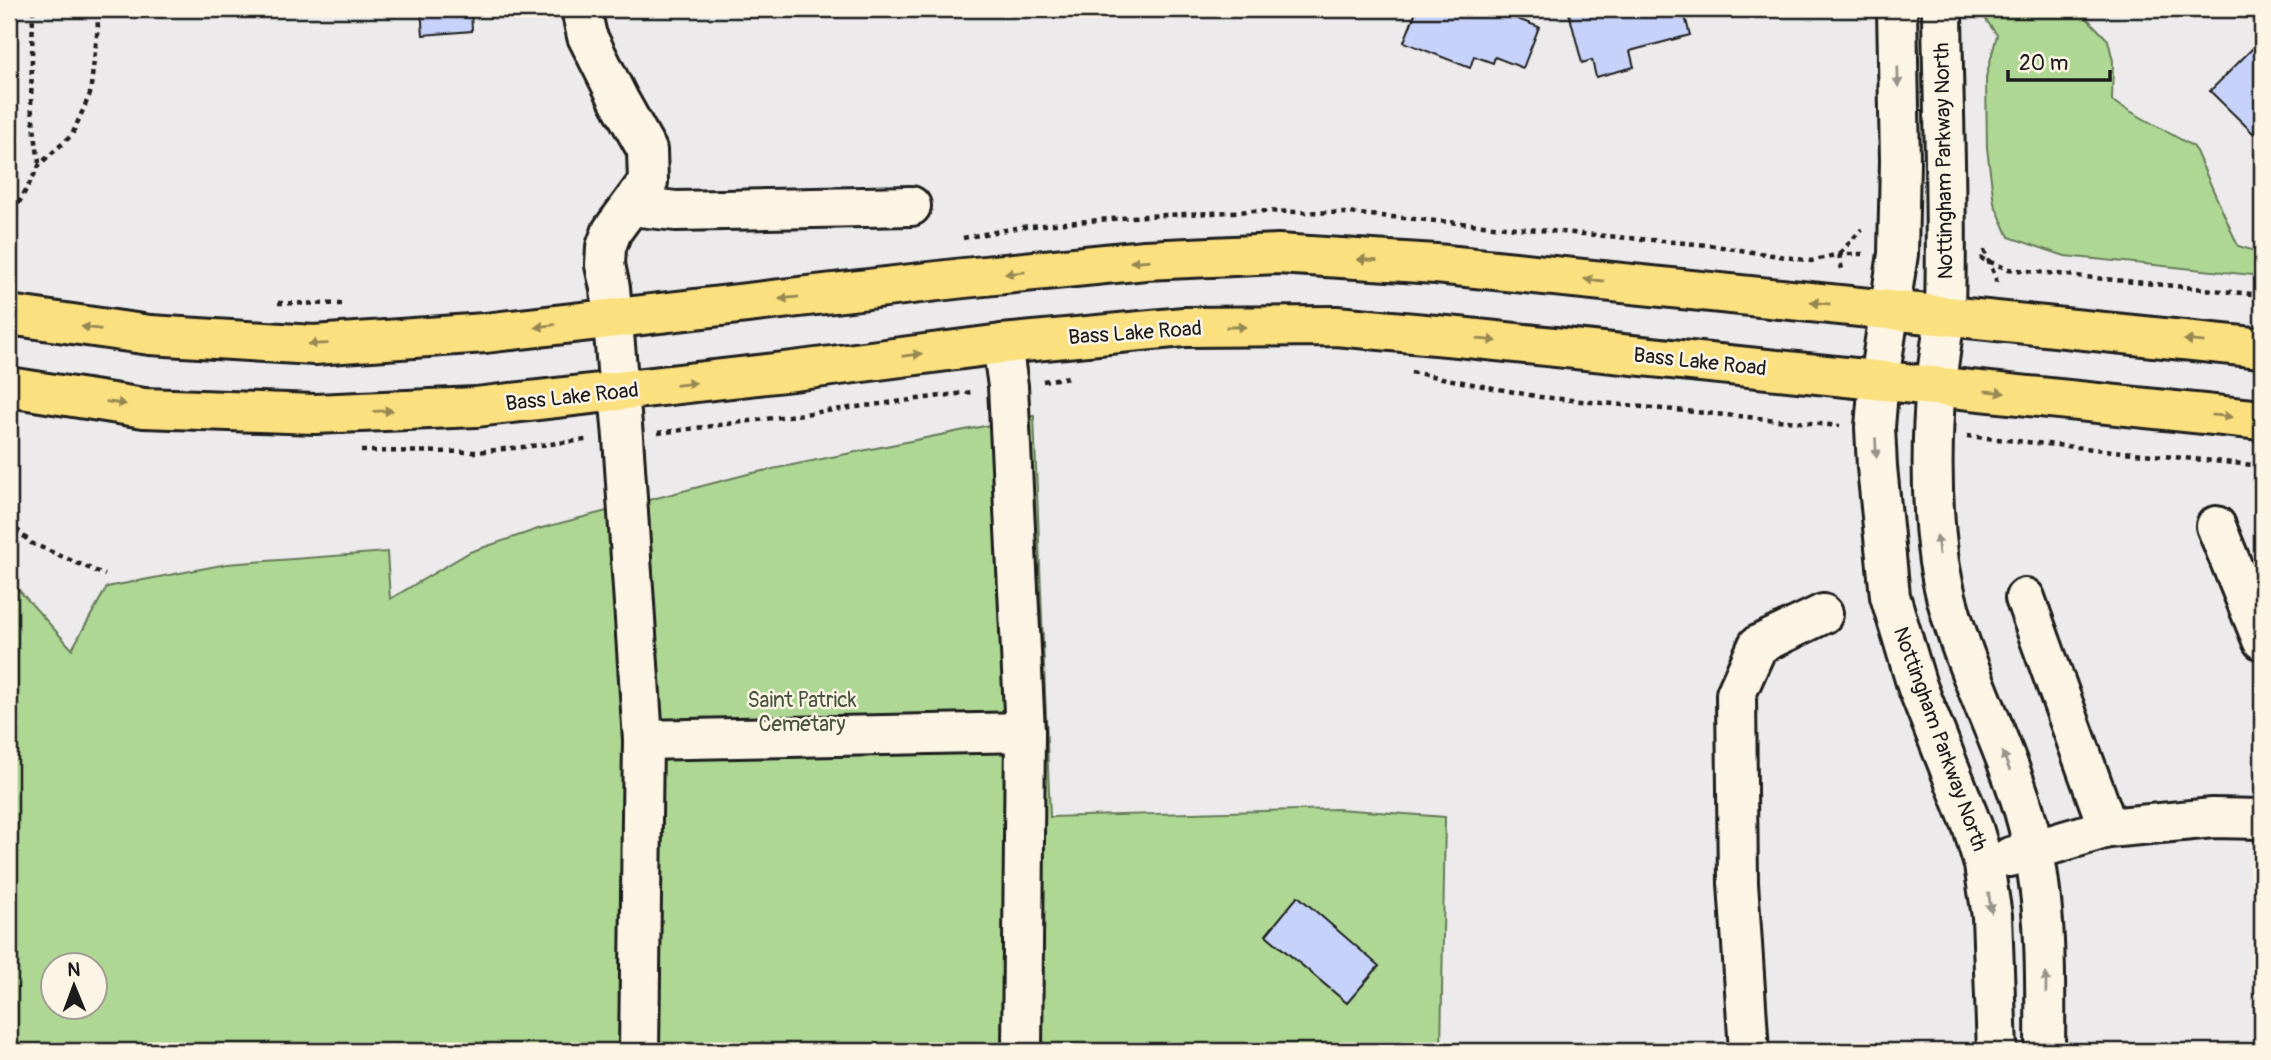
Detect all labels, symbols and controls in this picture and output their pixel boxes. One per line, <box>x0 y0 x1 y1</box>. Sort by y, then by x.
scale bar <box>2008 38 2110 82</box>
street label: Nottingham Parkway North <box>1928 42 1960 280</box>
text: 20 m <box>2019 50 2068 77</box>
one-way arrow <box>1892 66 1904 88</box>
one-way arrow <box>1356 254 1378 265</box>
one-way arrow <box>1129 256 1151 267</box>
one-way arrow <box>1004 268 1026 279</box>
one-way arrow <box>1583 274 1605 285</box>
one-way arrow <box>778 293 800 304</box>
one-way arrow <box>1809 297 1831 308</box>
street label: Bass Lake Road <box>1067 315 1203 351</box>
one-way arrow <box>534 321 556 332</box>
one-way arrow <box>1225 321 1247 333</box>
one-way arrow <box>80 322 102 333</box>
one-way arrow <box>1476 335 1498 346</box>
one-way arrow <box>2183 335 2205 346</box>
one-way arrow <box>307 338 329 350</box>
street label: Bass Lake Road <box>1632 342 1768 382</box>
one-way arrow <box>901 350 923 361</box>
street label: Bass Lake Road <box>504 377 640 417</box>
one-way arrow <box>676 378 698 389</box>
one-way arrow <box>1984 387 2006 398</box>
one-way arrow <box>105 398 127 409</box>
one-way arrow <box>372 406 394 417</box>
one-way arrow <box>2211 410 2233 421</box>
one-way arrow <box>1870 437 1881 459</box>
one-way arrow <box>1932 533 1943 555</box>
street label: Nottingham Parkway North <box>1887 623 1993 855</box>
park label: Saint Patrick Cemetary <box>747 687 857 738</box>
one-way arrow <box>2000 750 2011 771</box>
one-way arrow <box>1984 892 1995 914</box>
north arrow <box>38 951 108 1021</box>
text: N <box>67 958 80 982</box>
one-way arrow <box>2040 972 2052 994</box>

